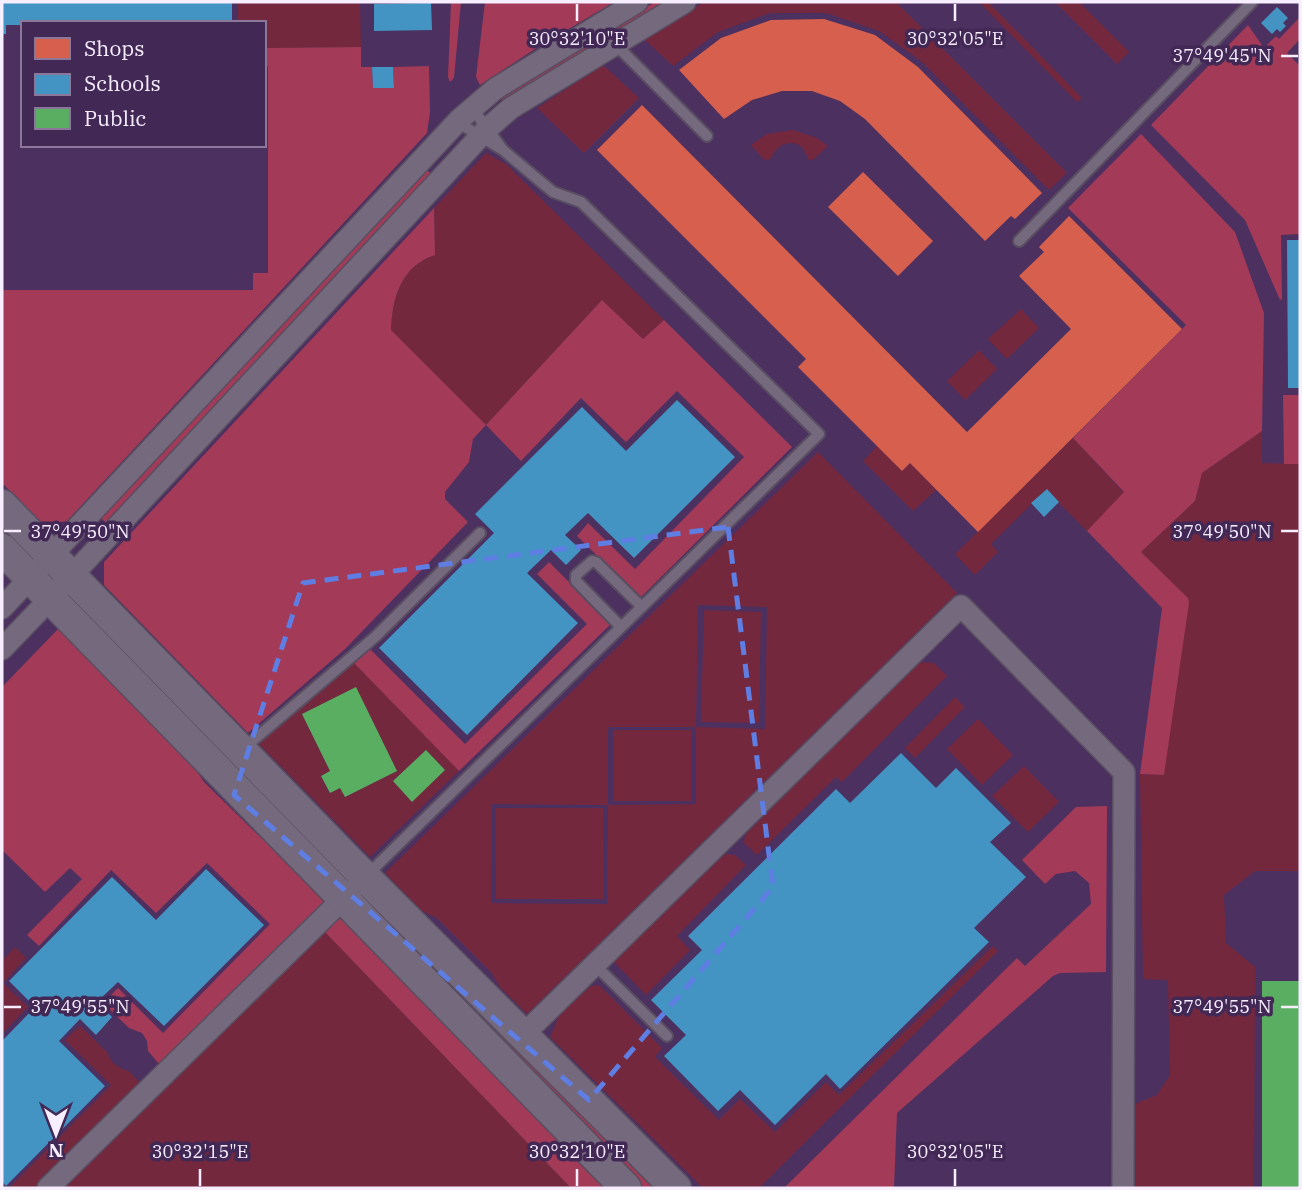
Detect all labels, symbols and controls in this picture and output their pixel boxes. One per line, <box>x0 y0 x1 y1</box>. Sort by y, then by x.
legend <box>21 21 266 147</box>
text: 30°32'10"E <box>529 27 625 50</box>
text: 30°32'05"E <box>907 27 1003 50</box>
text: Shops <box>84 34 144 62</box>
text: 37°49'45"N <box>1173 44 1272 67</box>
text: Schools <box>84 69 161 97</box>
text: Public <box>84 104 146 132</box>
text: 37°49'50"N <box>31 520 130 543</box>
text: 37°49'50"N <box>1173 520 1272 543</box>
text: 37°49'55"N <box>31 995 130 1018</box>
text: 37°49'55"N <box>1173 995 1272 1018</box>
north arrow <box>21 1099 91 1169</box>
text: N <box>48 1139 64 1163</box>
text: 30°32'15"E <box>152 1140 248 1163</box>
text: 30°32'10"E <box>529 1140 625 1163</box>
text: 30°32'05"E <box>907 1140 1003 1163</box>

